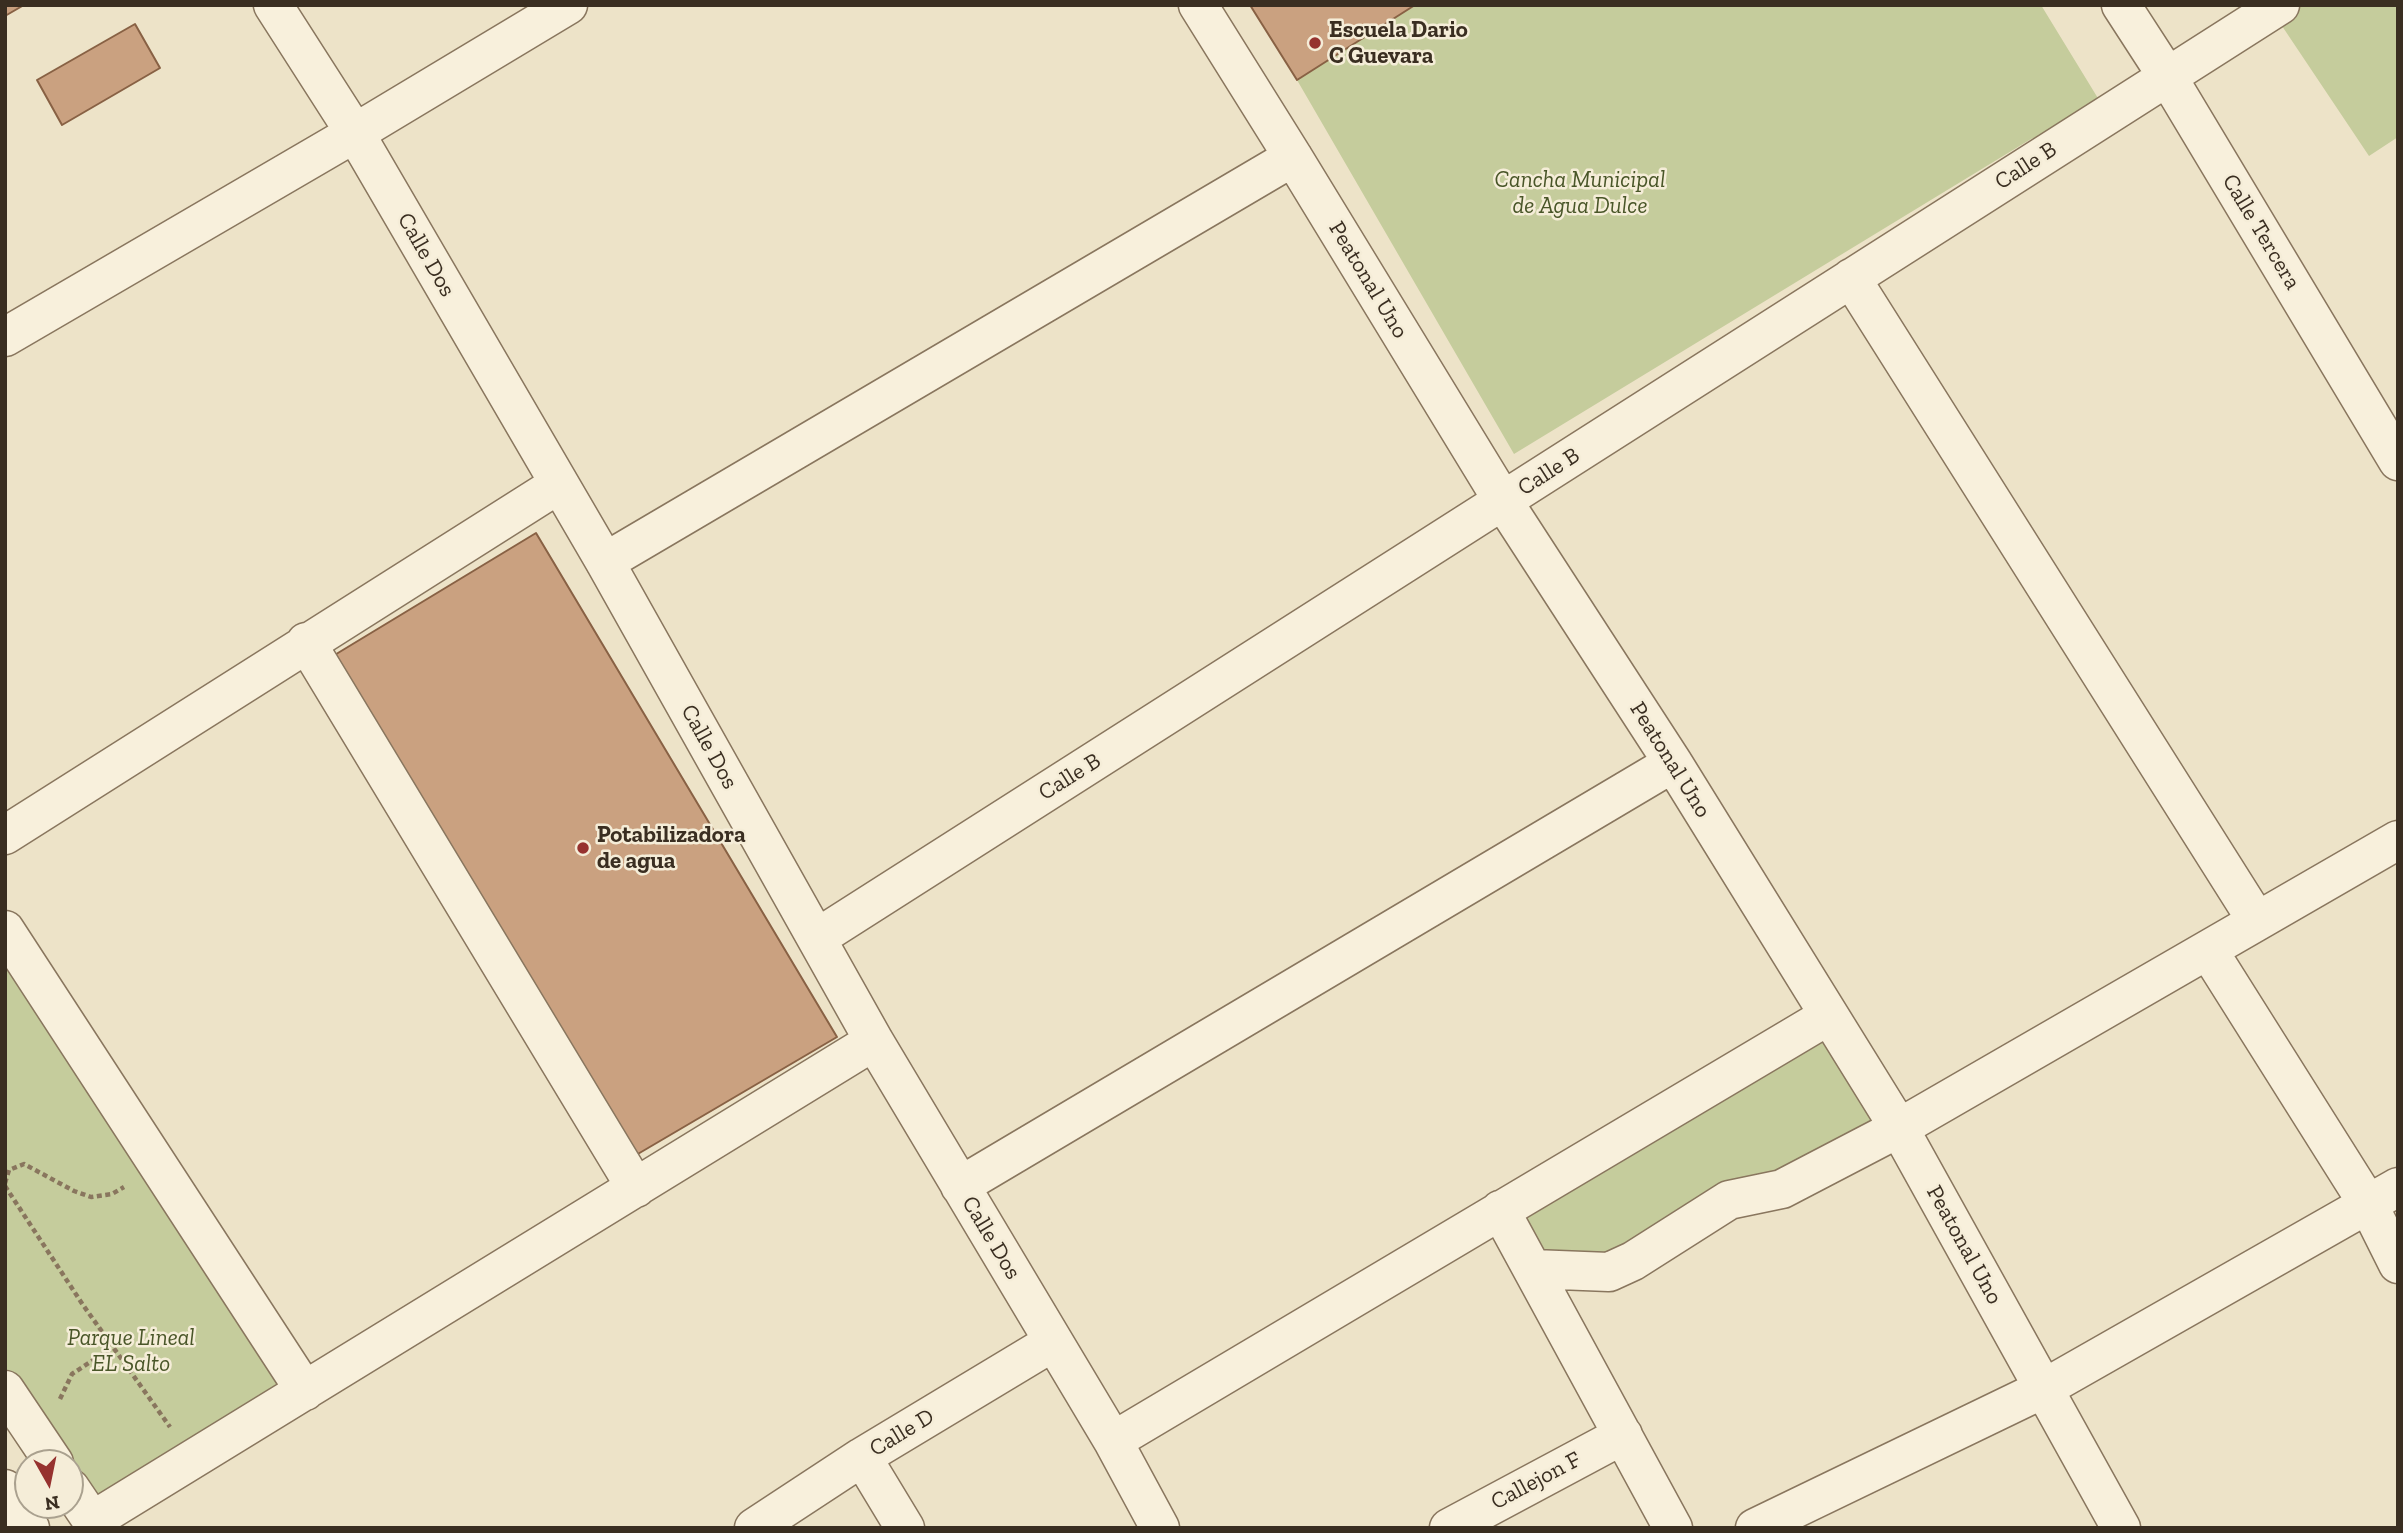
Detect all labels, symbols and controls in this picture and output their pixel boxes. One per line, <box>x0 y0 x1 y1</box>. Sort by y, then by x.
place label: Escuela Dario C Guevara <box>1329 16 1468 70</box>
marker: Escuela Dario C Guevara <box>1307 35 1323 51</box>
street label: Calle B <box>1990 136 2062 196</box>
park label: Cancha Municipal de Agua Dulce <box>1495 166 1665 220</box>
street label: Calle Tercera <box>2216 169 2306 295</box>
street label: Calle Dos <box>391 208 461 302</box>
street label: Peatonal Uno <box>1322 217 1414 343</box>
street label: Calle B <box>1513 442 1585 502</box>
street label: Peatonal Uno <box>1623 697 1717 823</box>
street label: Calle Dos <box>675 700 743 794</box>
street label: Calle B <box>1034 747 1106 807</box>
place label: Potabilizadora de agua <box>597 821 746 875</box>
marker: Potabilizadora de agua <box>575 840 591 856</box>
street label: Peatonal Uno <box>1920 1181 2008 1309</box>
street label: Calle Dos <box>955 1191 1027 1285</box>
park label: Parque Lineal EL Salto <box>67 1324 195 1378</box>
street label: Calle D <box>865 1403 939 1463</box>
street label: Callejon F <box>1486 1446 1586 1516</box>
north arrow <box>14 1449 84 1519</box>
text: N <box>43 1491 61 1516</box>

